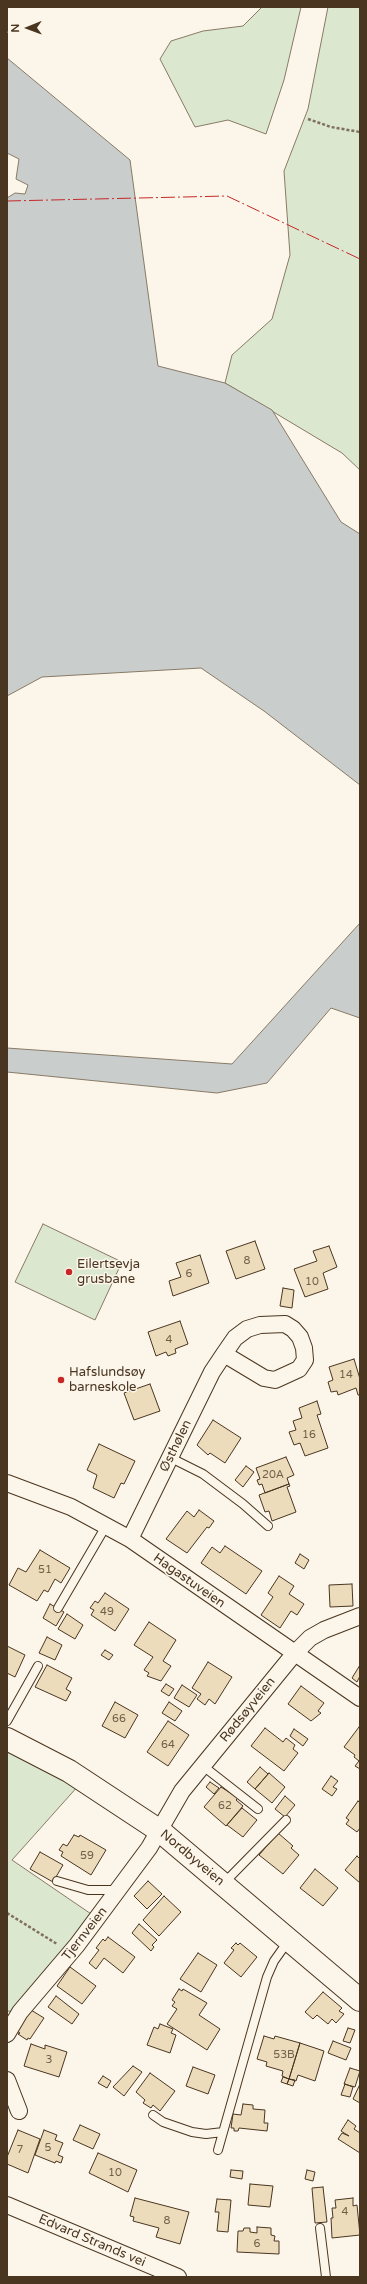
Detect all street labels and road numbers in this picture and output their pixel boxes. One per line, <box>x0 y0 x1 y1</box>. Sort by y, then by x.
street label: Østhølen <box>157 1417 195 1475</box>
street label: Hagastuveien <box>150 1550 228 1612</box>
street label: Rødsøyveien <box>217 1674 279 1746</box>
street label: Nordbyveien <box>157 1827 227 1889</box>
street label: Tjernveien <box>59 1904 111 1964</box>
street label: Edvard Strands vei <box>36 2211 148 2271</box>

